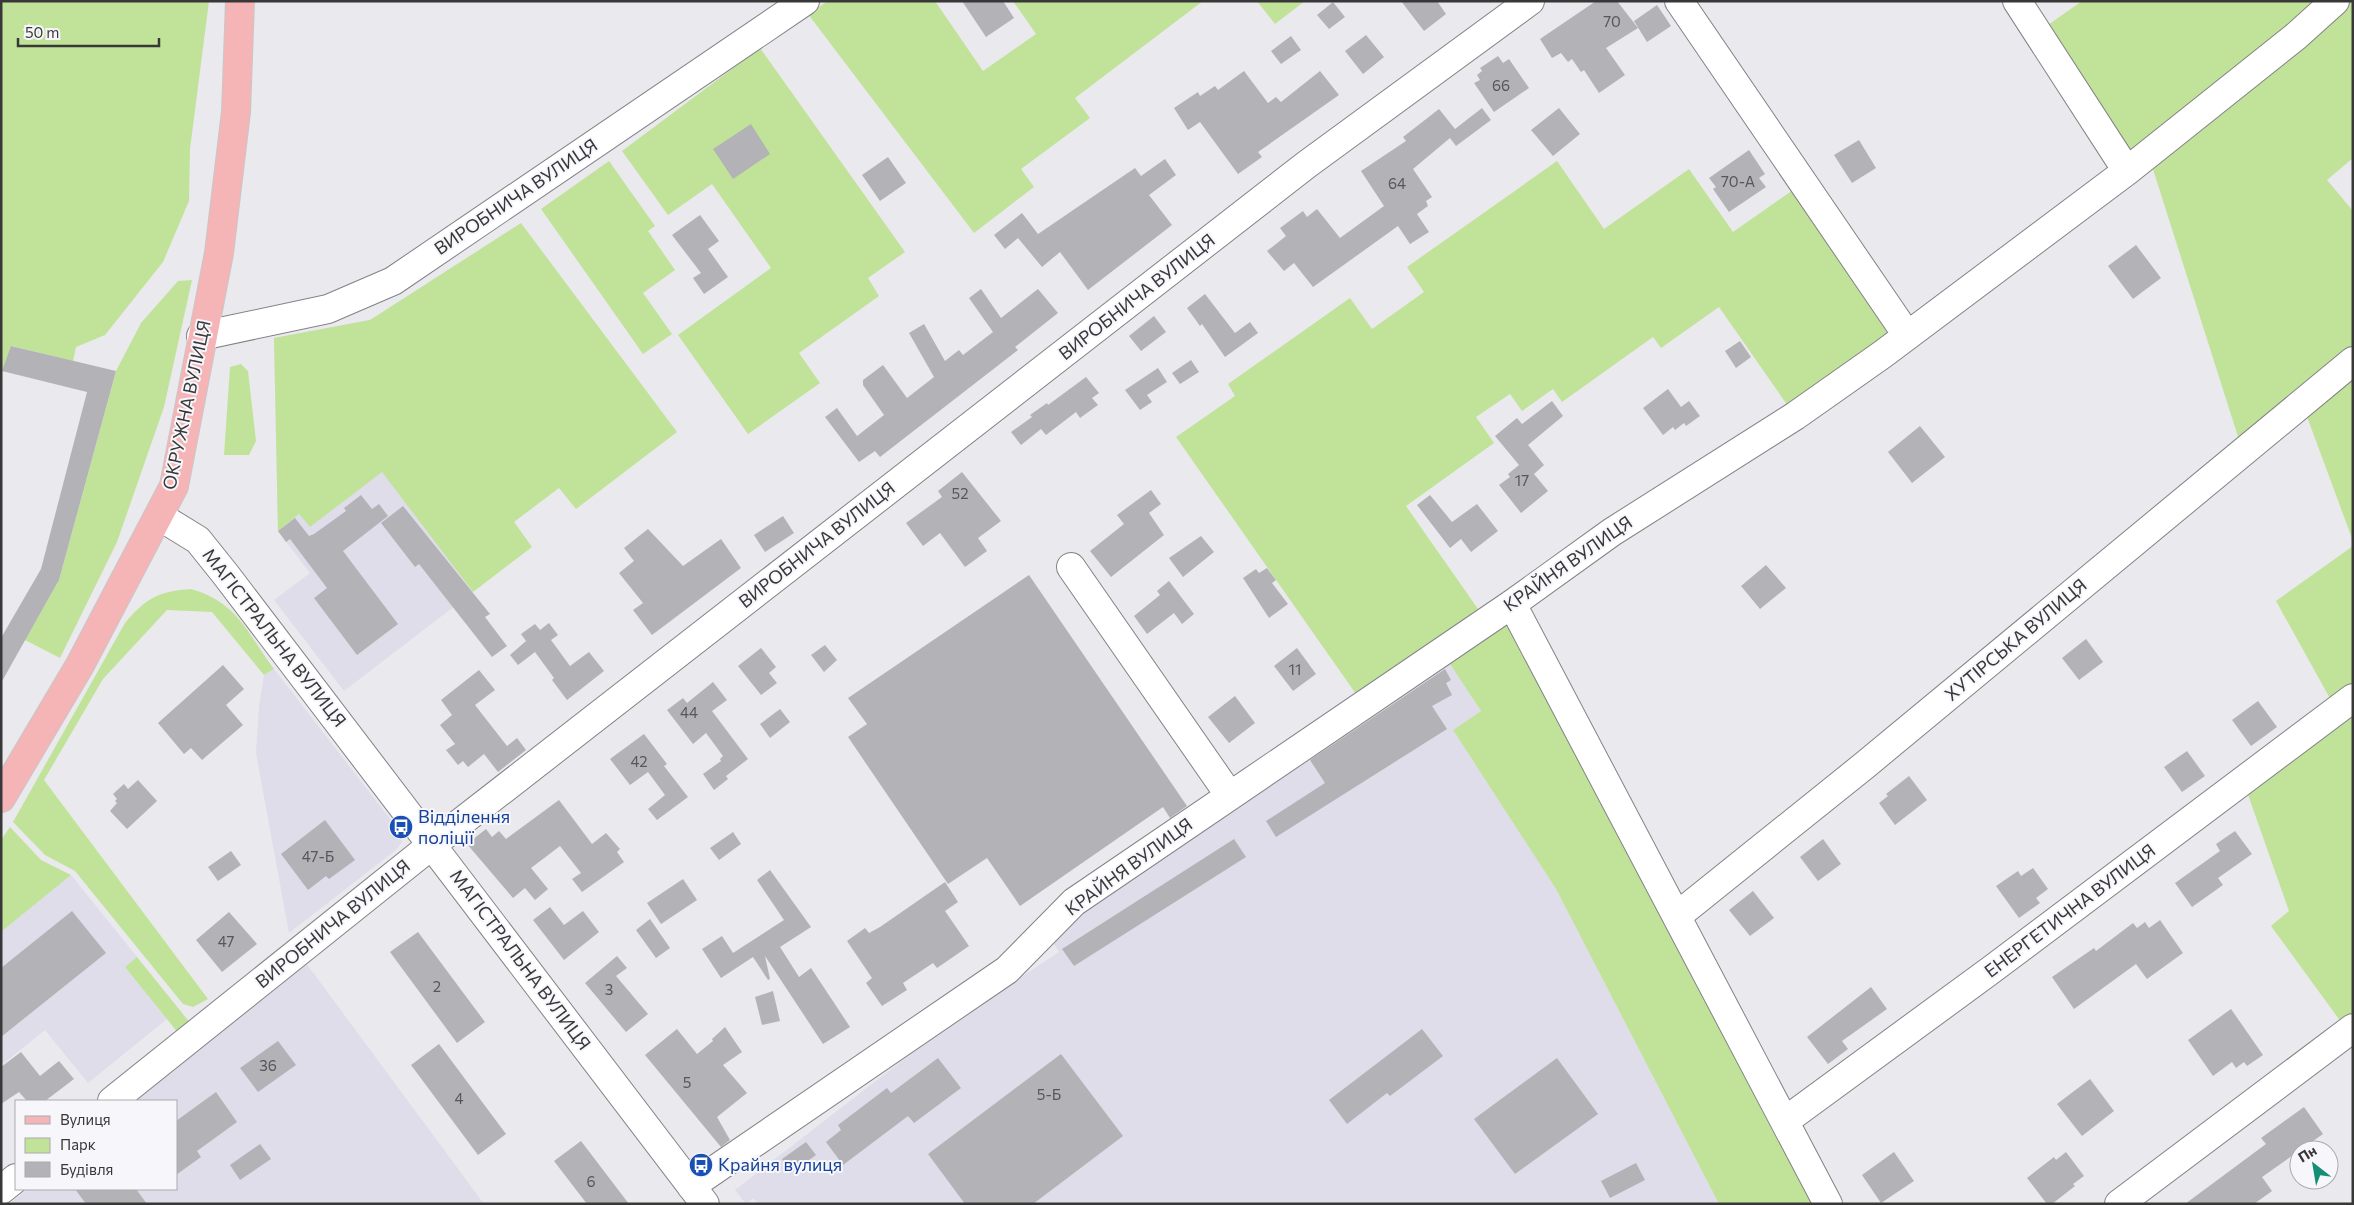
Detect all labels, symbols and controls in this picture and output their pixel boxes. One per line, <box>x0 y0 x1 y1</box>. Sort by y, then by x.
house number: 70 <box>1603 12 1621 30</box>
scale bar <box>18 15 159 47</box>
text: 50 m <box>25 23 59 41</box>
house number: 66 <box>1492 76 1510 94</box>
street label: ВИРОБНИЧА ВУЛИЦЯ <box>430 133 601 259</box>
house number: 70-А <box>1721 172 1755 190</box>
house number: 64 <box>1388 174 1406 192</box>
street label: ВИРОБНИЧА ВУЛИЦЯ <box>1054 228 1219 364</box>
street label: ОКРУЖНА ВУЛИЦЯ <box>157 318 215 492</box>
house number: 17 <box>1515 471 1529 489</box>
street label: ВИРОБНИЧА ВУЛИЦЯ <box>734 476 899 612</box>
house number: 52 <box>952 484 968 502</box>
street label: КРАЙНЯ ВУЛИЦЯ <box>1499 511 1636 616</box>
street label: МАГІСТРАЛЬНА ВУЛИЦЯ <box>198 544 351 731</box>
street label: ХУТІРСЬКА ВУЛИЦЯ <box>1940 573 2091 705</box>
house number: 11 <box>1289 660 1301 678</box>
house number: 44 <box>680 703 698 721</box>
house number: 42 <box>630 752 648 770</box>
place label: Відділення поліції <box>418 805 510 848</box>
street label: КРАЙНЯ ВУЛИЦЯ <box>1060 813 1196 920</box>
bus stop icon: Відділення поліції <box>388 814 414 840</box>
street label: ЕНЕРГЕТИЧНА ВУЛИЦЯ <box>1980 839 2159 982</box>
house number: 47-Б <box>302 847 334 865</box>
street label: ВИРОБНИЧА ВУЛИЦЯ <box>251 854 414 992</box>
street label: МАГІСТРАЛЬНА ВУЛИЦЯ <box>446 865 596 1054</box>
house number: 47 <box>218 932 234 950</box>
house number: 2 <box>433 977 441 995</box>
house number: 3 <box>605 980 613 998</box>
house number: 36 <box>259 1056 277 1074</box>
house number: 5 <box>683 1073 691 1091</box>
house number: 5-Б <box>1037 1085 1061 1103</box>
house number: 4 <box>455 1089 464 1107</box>
legend <box>15 1100 178 1190</box>
text: Вулиця <box>60 1110 111 1128</box>
text: Парк <box>60 1135 96 1153</box>
north arrow <box>2289 1140 2339 1190</box>
text: Пн <box>2295 1141 2319 1165</box>
bus stop icon: Крайня вулиця <box>688 1152 714 1178</box>
place label: Крайня вулиця <box>718 1153 842 1175</box>
text: Будівля <box>60 1160 113 1178</box>
house number: 6 <box>586 1172 596 1190</box>

